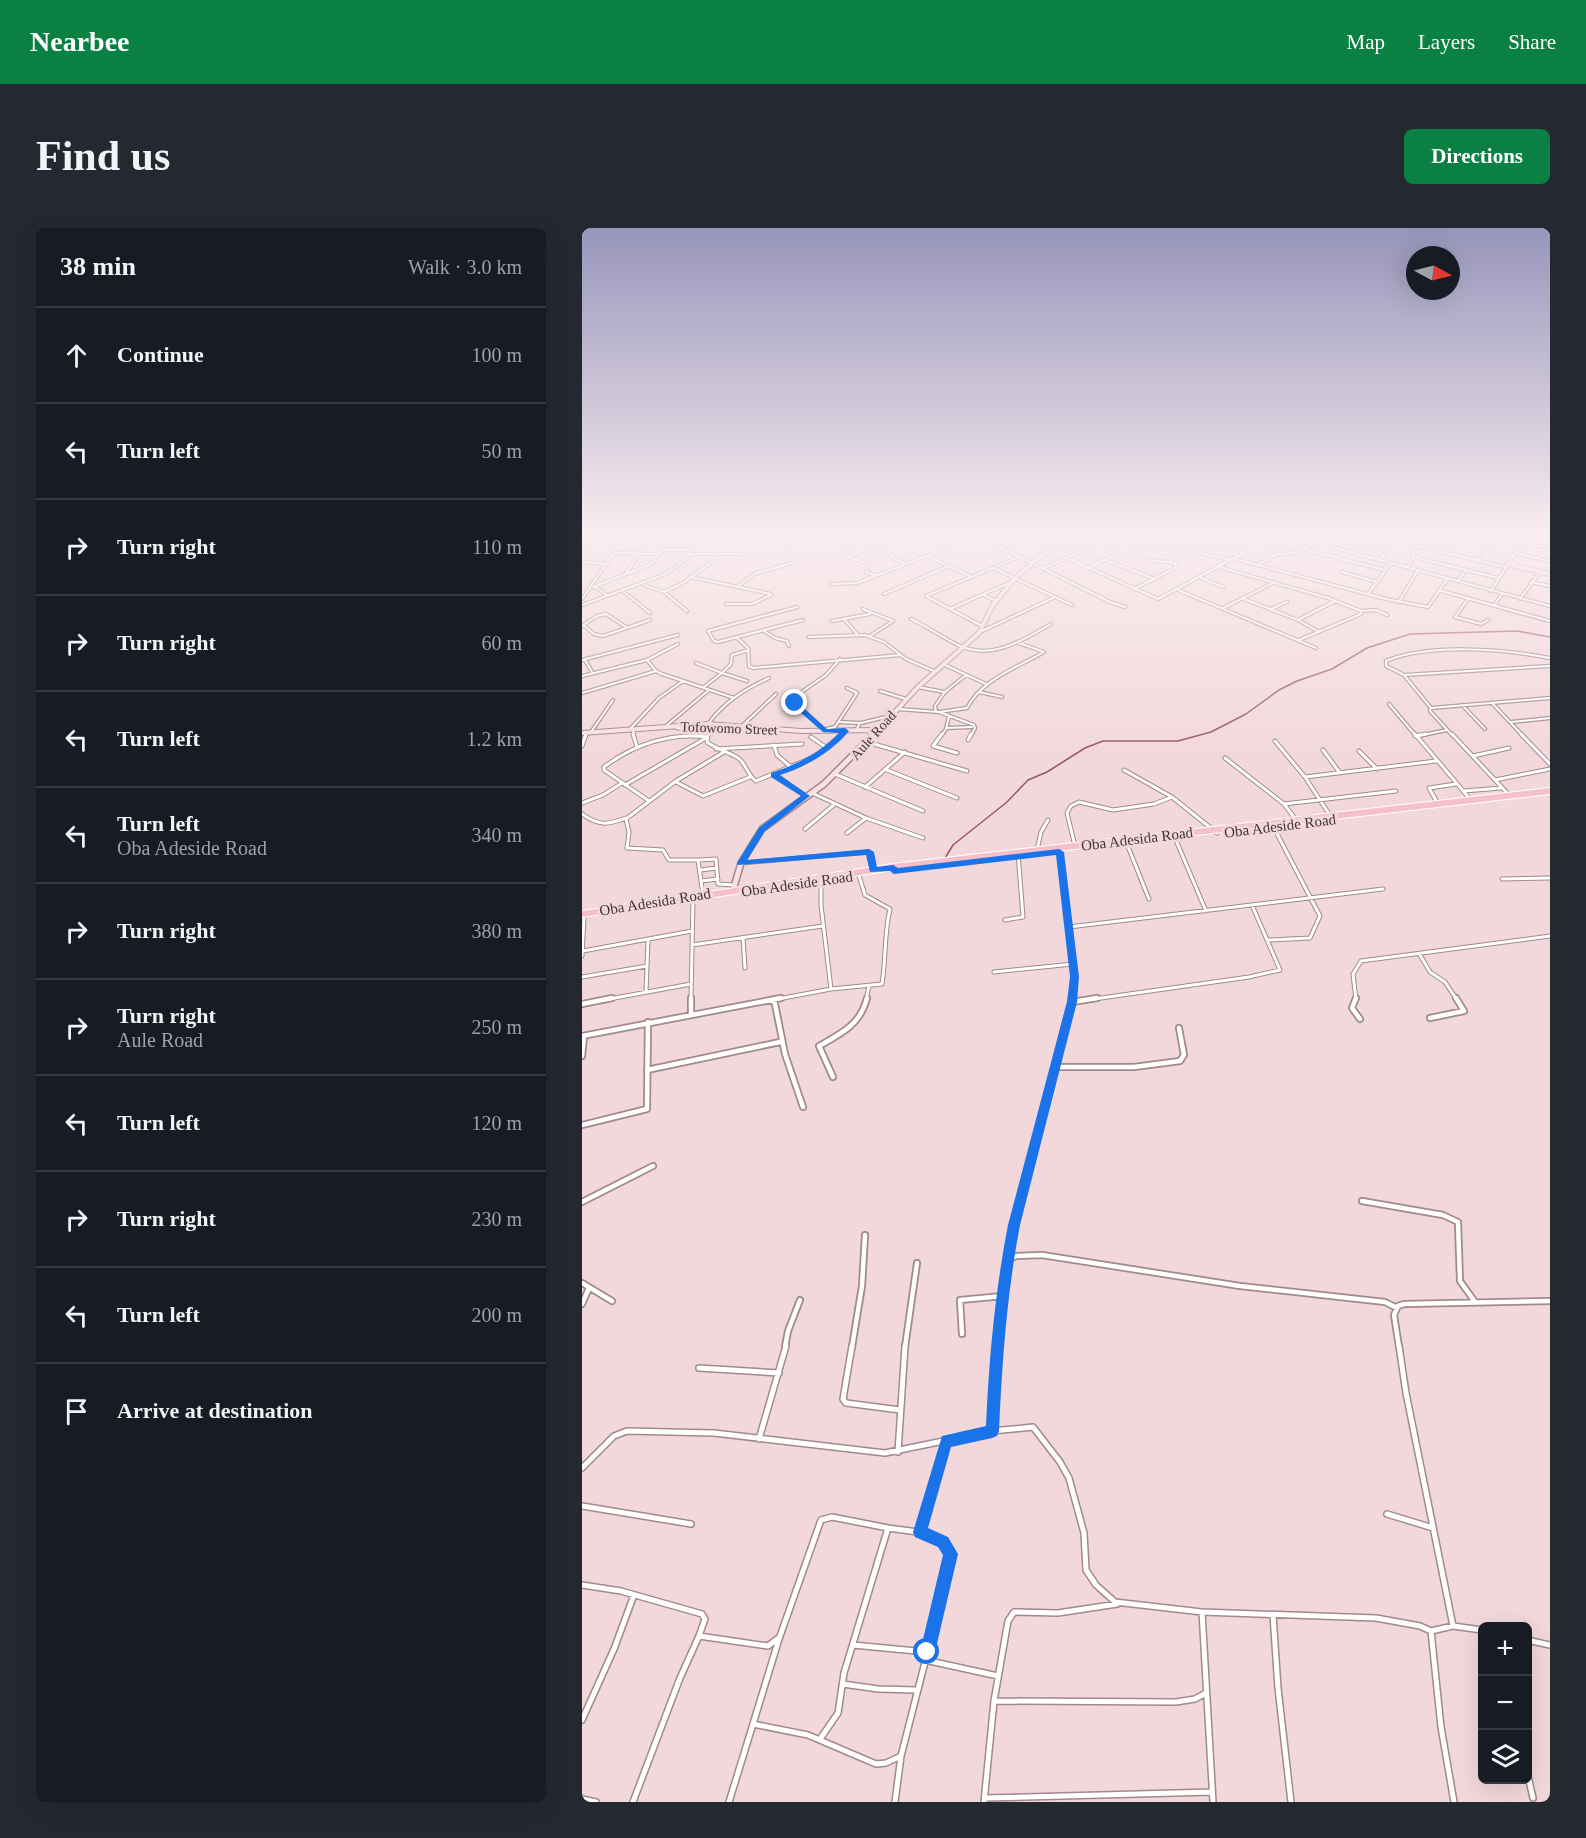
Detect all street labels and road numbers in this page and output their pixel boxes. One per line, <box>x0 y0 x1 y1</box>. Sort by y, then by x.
street label: Aule Road <box>848 708 899 763</box>
street label: Tofowomo Street <box>680 719 778 738</box>
street label: Oba Adeside Road <box>1223 811 1337 841</box>
street label: Oba Adesida Road <box>1080 824 1194 854</box>
street label: Oba Adeside Road <box>740 868 854 900</box>
street label: Oba Adesida Road <box>598 885 712 919</box>

